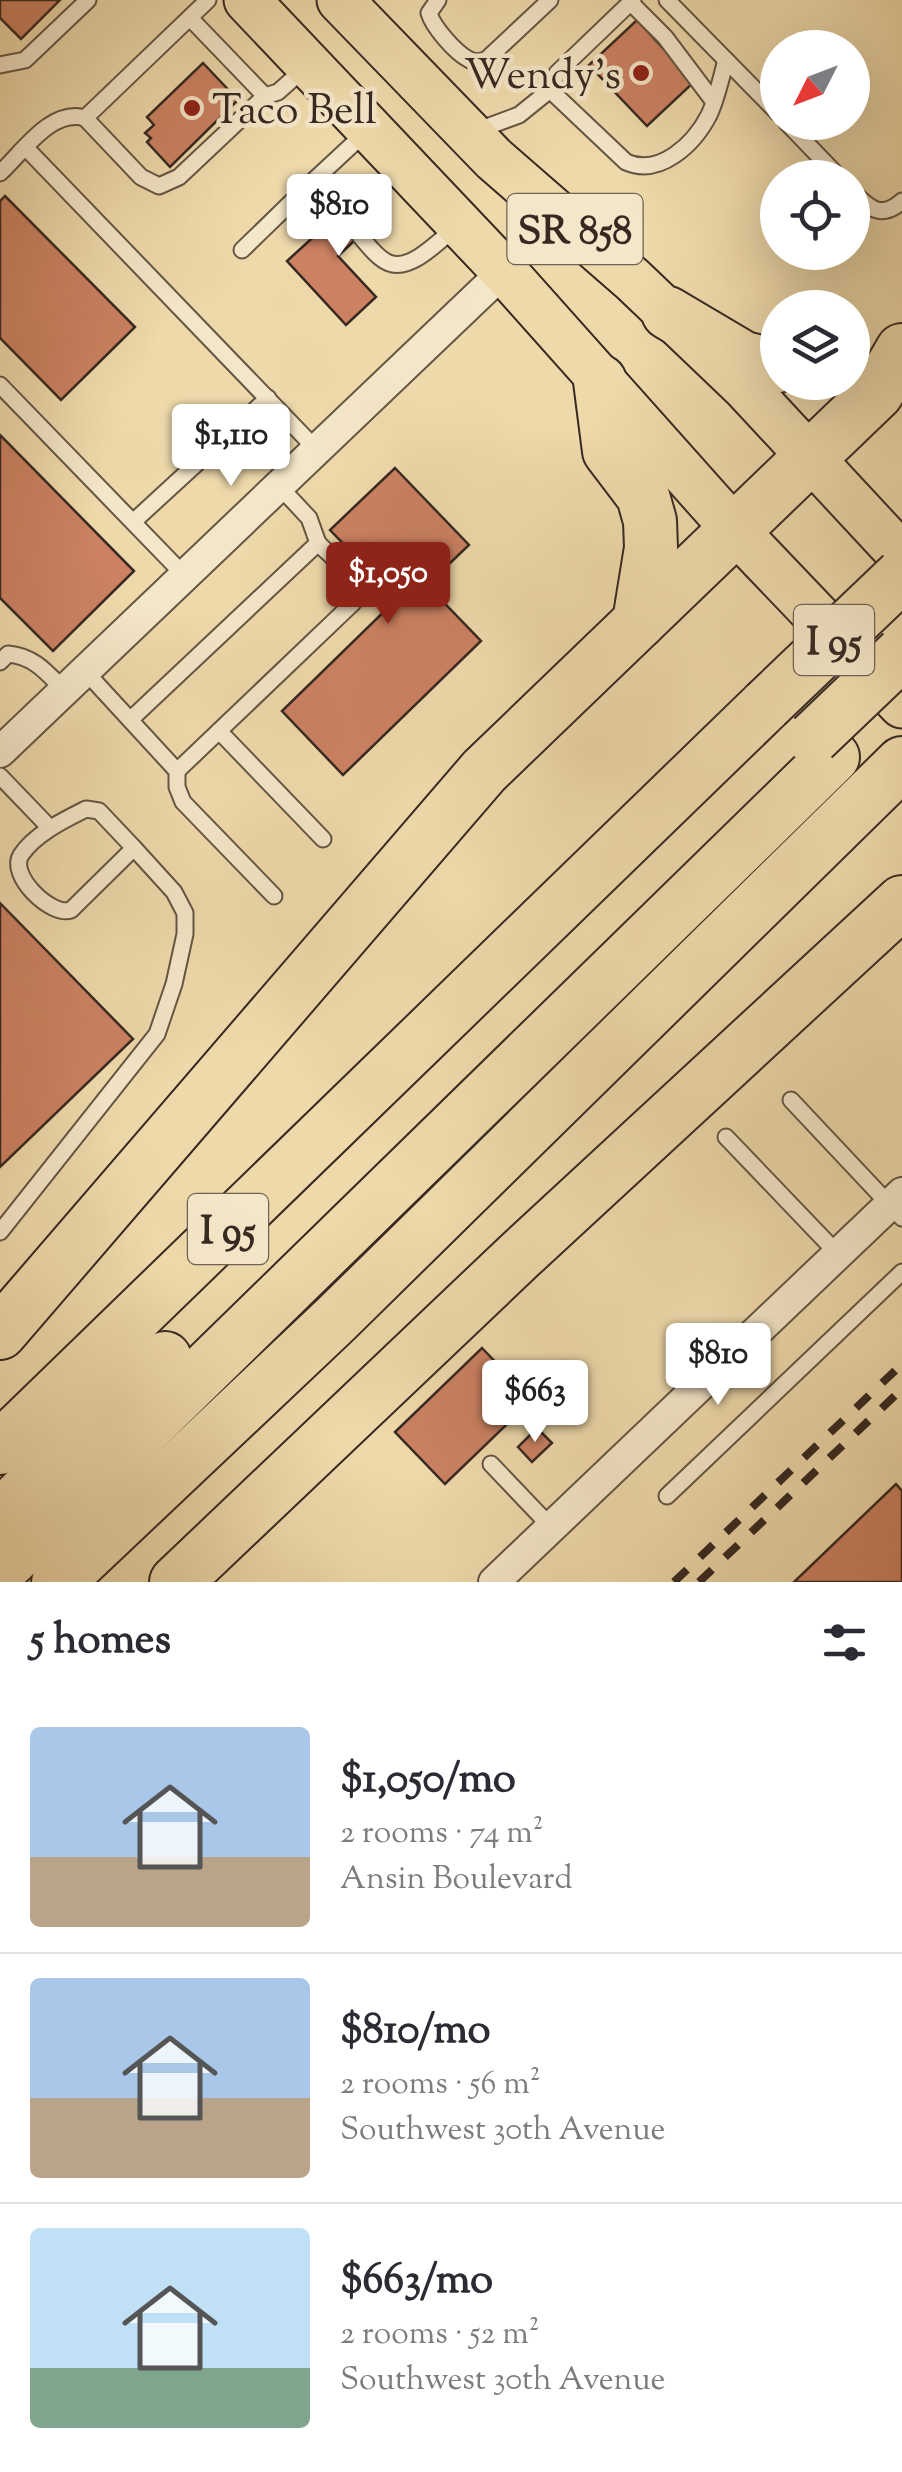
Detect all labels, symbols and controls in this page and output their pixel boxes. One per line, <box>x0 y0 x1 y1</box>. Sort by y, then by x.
north arrow <box>760 30 870 140</box>
map controls <box>760 30 870 400</box>
place label: Wendy's <box>464 48 621 108</box>
marker: Wendy's <box>630 62 652 84</box>
place label: Taco Bell <box>212 83 377 143</box>
marker: Taco Bell <box>181 97 203 119</box>
button: locate <box>760 160 870 270</box>
pin: $810 <box>280 174 398 259</box>
text: $810 <box>309 183 369 229</box>
road number: SR 858 <box>508 194 642 264</box>
button: layers <box>760 290 870 400</box>
pin: $1,110 <box>150 404 312 489</box>
text: $1,110 <box>194 413 268 459</box>
pin: $1,050 <box>307 542 469 627</box>
text: $1,050 <box>348 551 428 597</box>
road number: I 95 <box>794 605 874 675</box>
road number: I 95 <box>188 1194 268 1264</box>
pin: $810 <box>659 1323 777 1408</box>
text: $810 <box>688 1332 748 1378</box>
pin: $663 <box>476 1360 594 1445</box>
text: $663 <box>504 1369 566 1415</box>
text: 5 homes <box>30 1612 171 1672</box>
icon: filters <box>817 1615 872 1670</box>
text: $1,050/mo <box>340 1751 516 1811</box>
icon: home <box>110 1767 230 1887</box>
text: 2 rooms · 74 m² <box>340 1811 544 1857</box>
text: Ansin Boulevard <box>340 1857 573 1903</box>
text: $810/mo <box>340 2002 491 2062</box>
icon: home <box>110 2018 230 2138</box>
text: 2 rooms · 56 m² <box>340 2062 540 2108</box>
text: Southwest 30th Avenue <box>340 2108 666 2154</box>
text: $663/mo <box>340 2252 493 2312</box>
icon: home <box>110 2268 230 2388</box>
text: 2 rooms · 52 m² <box>340 2312 540 2358</box>
text: Southwest 30th Avenue <box>340 2358 666 2404</box>

